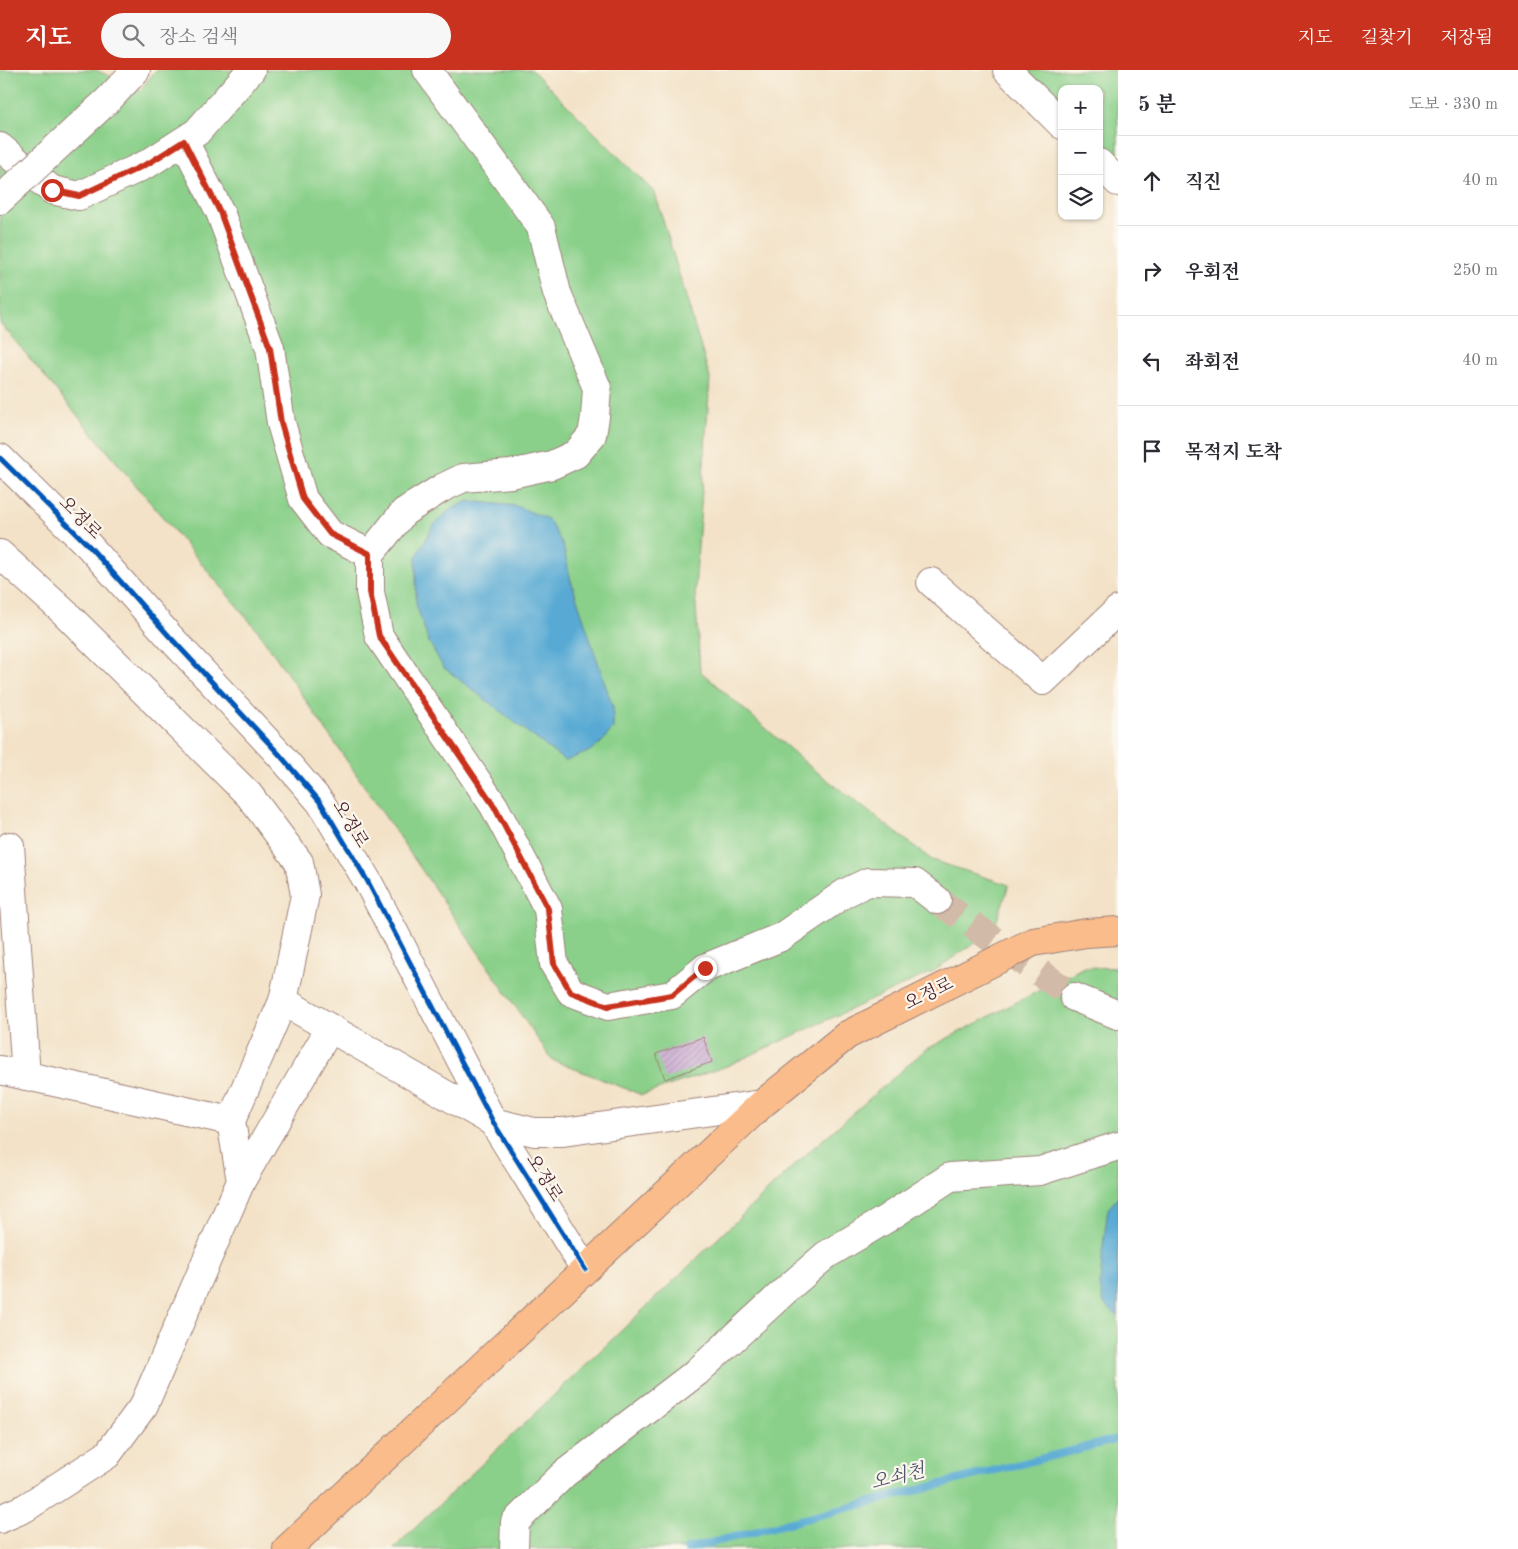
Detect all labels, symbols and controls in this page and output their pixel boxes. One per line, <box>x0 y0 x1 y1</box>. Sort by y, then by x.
search box <box>101 13 451 58</box>
icon: search <box>119 21 147 49</box>
text: 지도 <box>25 27 71 51</box>
text: 장소 검색 <box>159 29 238 48</box>
text: 지도 <box>1298 29 1333 47</box>
text: 길찾기 <box>1361 29 1413 47</box>
text: 저장됨 <box>1441 29 1493 47</box>
map controls <box>1058 85 1103 220</box>
button: + <box>1058 85 1103 130</box>
text: 5 분 <box>1138 95 1176 116</box>
text: 도보 · 330 m <box>1409 97 1498 113</box>
button: − <box>1058 130 1103 175</box>
icon: ahead <box>1138 167 1166 195</box>
text: 40 m <box>1462 173 1498 189</box>
text: 직진 <box>1185 174 1222 193</box>
button: layers <box>1058 175 1103 220</box>
route start <box>41 179 64 202</box>
icon: right <box>1138 257 1166 285</box>
text: 250 m <box>1453 263 1498 279</box>
text: 우회전 <box>1185 264 1240 283</box>
icon: left <box>1138 347 1166 375</box>
text: 40 m <box>1462 353 1498 369</box>
text: 좌회전 <box>1185 354 1240 373</box>
icon: arrive <box>1138 437 1166 465</box>
text: 목적지 도착 <box>1185 444 1282 463</box>
street label: 오정로 <box>55 492 106 543</box>
street label: 오정로 <box>329 796 372 851</box>
route end <box>694 957 717 980</box>
street label: 오정로 <box>901 974 956 1014</box>
street label: 오정로 <box>523 1151 566 1205</box>
water label: 오쇠천 <box>868 1459 929 1494</box>

